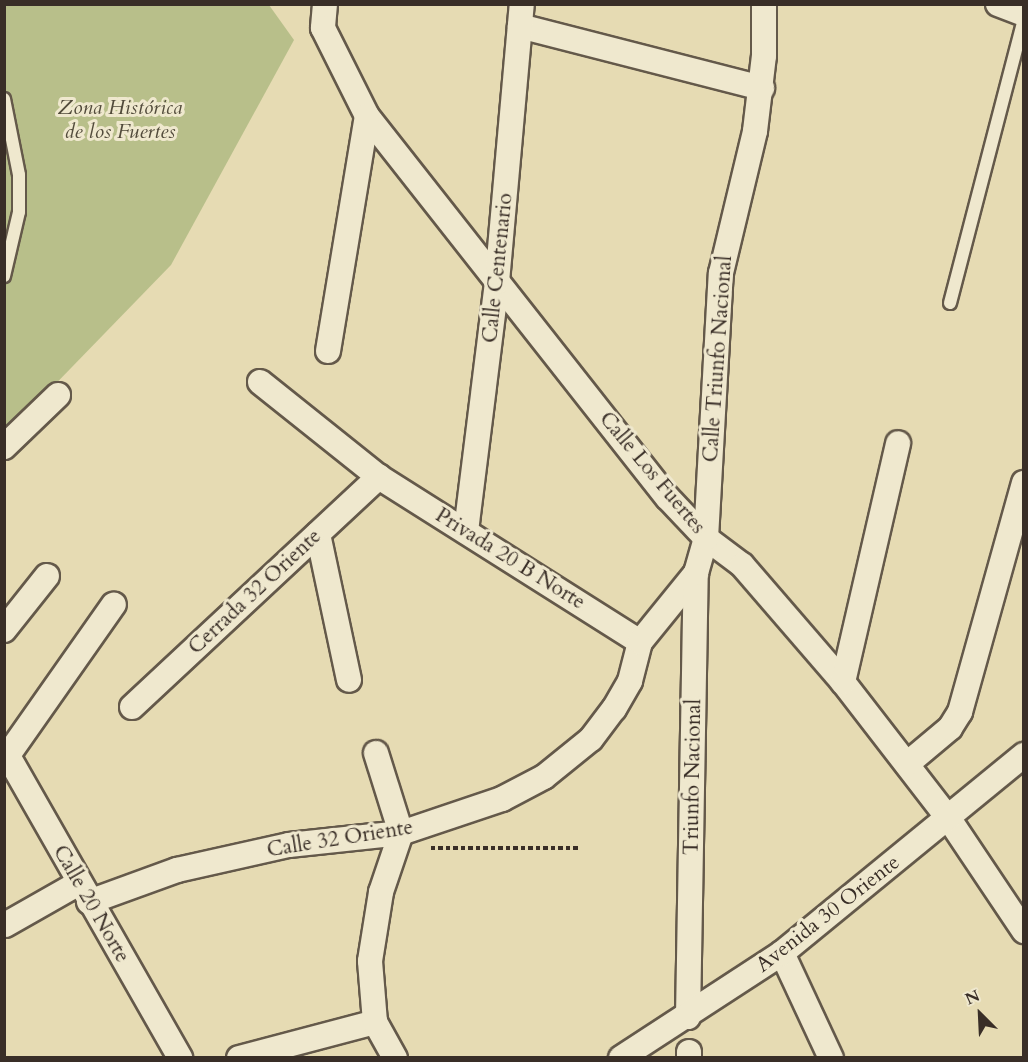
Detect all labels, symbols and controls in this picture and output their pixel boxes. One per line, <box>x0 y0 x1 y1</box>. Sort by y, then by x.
park label: Zona Histórica de los Fuertes <box>58 95 182 145</box>
street label: Calle Centenario <box>478 192 518 344</box>
street label: Calle Triunfo Nacional <box>698 255 738 463</box>
street label: Calle Los Fuertes <box>594 407 710 539</box>
street label: Privada 20 B Norte <box>431 503 589 615</box>
street label: Cerrada 32 Oriente <box>183 524 327 660</box>
street label: Triunfo Nacional <box>679 699 707 855</box>
street label: Calle 32 Oriente <box>265 815 415 863</box>
street label: Calle 20 Norte <box>47 841 135 967</box>
street label: Avenida 30 Oriente <box>751 850 905 978</box>
north arrow <box>950 984 1010 1044</box>
text: N <box>962 985 983 1010</box>

